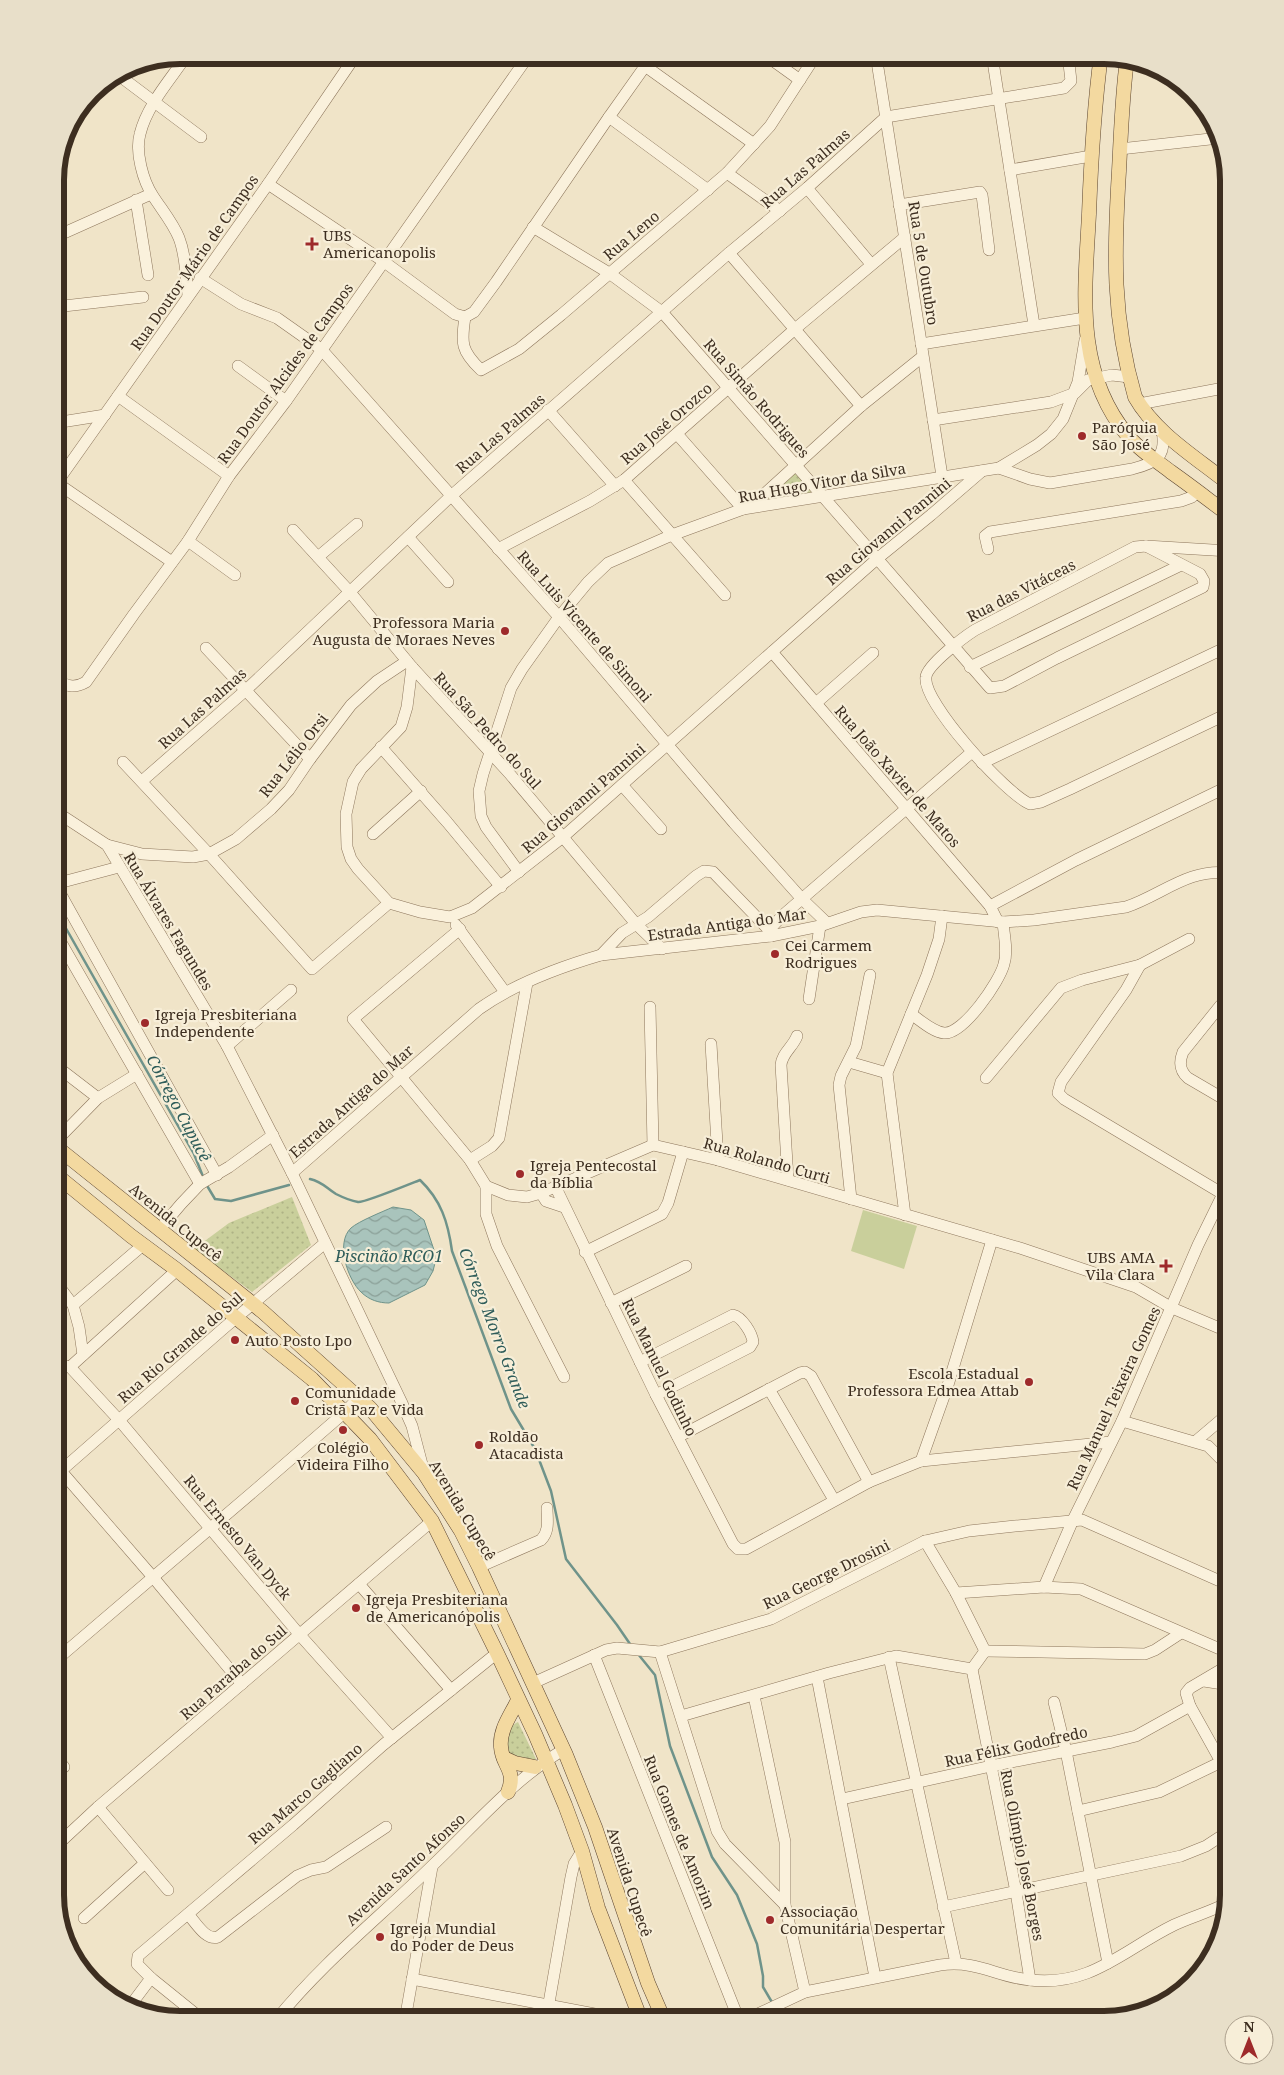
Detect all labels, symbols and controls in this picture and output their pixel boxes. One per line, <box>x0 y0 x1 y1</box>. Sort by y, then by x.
street label: Rua Las Palmas <box>756 124 854 212</box>
street label: Rua Doutor Mário de Campos <box>126 170 263 354</box>
street label: Rua 5 de Outubro <box>904 199 944 327</box>
street label: Rua Leno <box>599 206 663 264</box>
place label: UBS Americanopolis <box>323 225 436 262</box>
marker: UBS Americanopolis <box>305 237 319 251</box>
street label: Rua Doutor Alcides de Campos <box>213 279 357 467</box>
street label: Rua Simão Rodrigues <box>700 334 814 462</box>
street label: Rua José Orozco <box>616 378 716 468</box>
street label: Rua Las Palmas <box>451 389 549 477</box>
place label: Paróquia São José <box>1092 417 1157 454</box>
marker: Paróquia São José <box>1076 430 1088 442</box>
street label: Rua Hugo Vitor da Silva <box>737 457 907 507</box>
street label: Rua Giovanni Pannini <box>821 473 955 589</box>
street label: Rua Luis Vicente de Simoni <box>514 546 657 706</box>
street label: Rua das Vitáceas <box>963 554 1079 626</box>
place label: Professora Maria Augusta de Moraes Neves <box>313 612 495 649</box>
marker: Professora Maria Augusta de Moraes Neves <box>499 625 511 637</box>
street label: Rua Las Palmas <box>154 663 250 753</box>
street label: Rua São Pedro do Sul <box>430 667 546 793</box>
street label: Rua João Xavier de Matos <box>831 701 965 851</box>
street label: Rua Lélio Orsi <box>254 709 332 801</box>
street label: Rua Giovanni Pannini <box>517 739 649 857</box>
street label: Rua Álvares Fagundes <box>120 848 218 994</box>
street label: Estrada Antiga do Mar <box>646 903 808 945</box>
place label: Cei Carmem Rodrigues <box>785 935 872 972</box>
marker: Cei Carmem Rodrigues <box>769 948 781 960</box>
place label: Igreja Presbiteriana Independente <box>155 1004 297 1041</box>
marker: Igreja Presbiteriana Independente <box>139 1017 151 1029</box>
street label: Estrada Antiga do Mar <box>285 1040 417 1162</box>
water label: Córrego Cupucê <box>142 1051 216 1165</box>
street label: Rua Rolando Curti <box>701 1132 833 1188</box>
place label: Igreja Pentecostal da Bíblia <box>530 1155 657 1192</box>
marker: Igreja Pentecostal da Bíblia <box>514 1168 526 1180</box>
street label: Avenida Cupecê <box>125 1178 227 1266</box>
water label: Córrego Morro Grande <box>454 1244 536 1412</box>
water label: Piscinão RCO1 <box>334 1245 443 1267</box>
place label: UBS AMA Vila Clara <box>1086 1247 1155 1284</box>
marker: UBS AMA Vila Clara <box>1159 1259 1173 1273</box>
street label: Rua Rio Grande do Sul <box>113 1287 247 1407</box>
street label: Rua Manuel Godinho <box>618 1295 702 1439</box>
street label: Rua Manuel Teixeira Gomes <box>1062 1303 1164 1493</box>
place label: Auto Posto Lpo <box>245 1330 352 1350</box>
marker: Auto Posto Lpo <box>229 1334 241 1346</box>
place label: Escola Estadual Professora Edmea Attab <box>847 1363 1019 1400</box>
marker: Escola Estadual Professora Edmea Attab <box>1023 1376 1035 1388</box>
place label: Comunidade Cristã Paz e Vida <box>305 1382 424 1419</box>
marker: Comunidade Cristã Paz e Vida <box>289 1395 301 1407</box>
marker: Colégio Videira Filho <box>337 1424 349 1436</box>
place label: Roldão Atacadista <box>489 1426 564 1463</box>
place label: Colégio Videira Filho <box>297 1437 389 1474</box>
marker: Roldão Atacadista <box>473 1439 485 1451</box>
street label: Avenida Cupecê <box>425 1456 501 1564</box>
street label: Rua Ernesto Van Dyck <box>180 1470 296 1604</box>
street label: Rua George Drosini <box>759 1534 893 1613</box>
place label: Igreja Presbiteriana de Americanópolis <box>366 1589 508 1626</box>
marker: Igreja Presbiteriana de Americanópolis <box>350 1602 362 1614</box>
street label: Rua Paraíba do Sul <box>176 1620 291 1724</box>
street label: Rua Félix Godofredo <box>943 1721 1089 1771</box>
street label: Rua Marco Gagliano <box>244 1738 366 1848</box>
street label: Rua Gomes de Amorim <box>640 1752 720 1912</box>
street label: Rua Olímpio José Borges <box>997 1768 1049 1943</box>
street label: Avenida Santo Afonso <box>341 1808 469 1930</box>
street label: Avenida Cupecê <box>603 1825 657 1939</box>
place label: Associação Comunitária Despertar <box>780 1901 945 1938</box>
marker: Associação Comunitária Despertar <box>764 1914 776 1926</box>
place label: Igreja Mundial do Poder de Deus <box>390 1918 514 1955</box>
marker: Igreja Mundial do Poder de Deus <box>374 1931 386 1943</box>
north arrow <box>1224 2015 1274 2065</box>
text: N <box>1243 2017 1255 2036</box>

